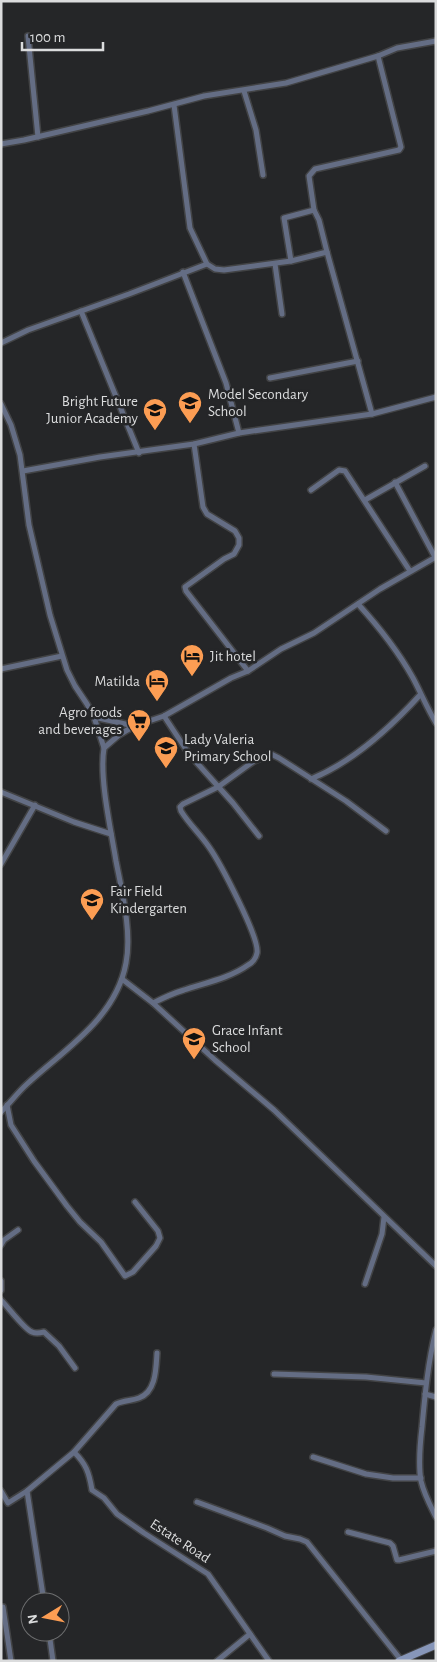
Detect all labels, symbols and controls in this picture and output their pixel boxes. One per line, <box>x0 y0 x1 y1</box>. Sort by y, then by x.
scale bar <box>22 20 104 52</box>
text: 100 m <box>30 30 65 45</box>
place label: Model Secondary School <box>208 387 309 419</box>
school or university icon: Model Secondary School <box>177 390 203 424</box>
place label: Bright Future Junior Academy <box>46 394 139 426</box>
school or university icon: Bright Future Junior Academy <box>142 397 168 431</box>
hotel icon: Jit hotel <box>179 643 205 677</box>
place label: Jit hotel <box>210 649 256 664</box>
hotel icon: Matilda <box>144 668 170 702</box>
place label: Matilda <box>95 674 140 689</box>
place label: Agro foods and beverages <box>38 705 122 737</box>
supermarket icon: Agro foods and beverages <box>126 708 152 742</box>
place label: Lady Valeria Primary School <box>184 732 272 764</box>
school or university icon: Lady Valeria Primary School <box>153 735 179 769</box>
place label: Fair Field Kindergarten <box>110 884 187 916</box>
school or university icon: Fair Field Kindergarten <box>79 887 105 921</box>
place label: Grace Infant School <box>212 1023 283 1055</box>
school or university icon: Grace Infant School <box>181 1026 207 1060</box>
street label: Estate Road <box>147 1516 213 1566</box>
north arrow <box>20 1592 70 1642</box>
text: N <box>25 1613 41 1625</box>

